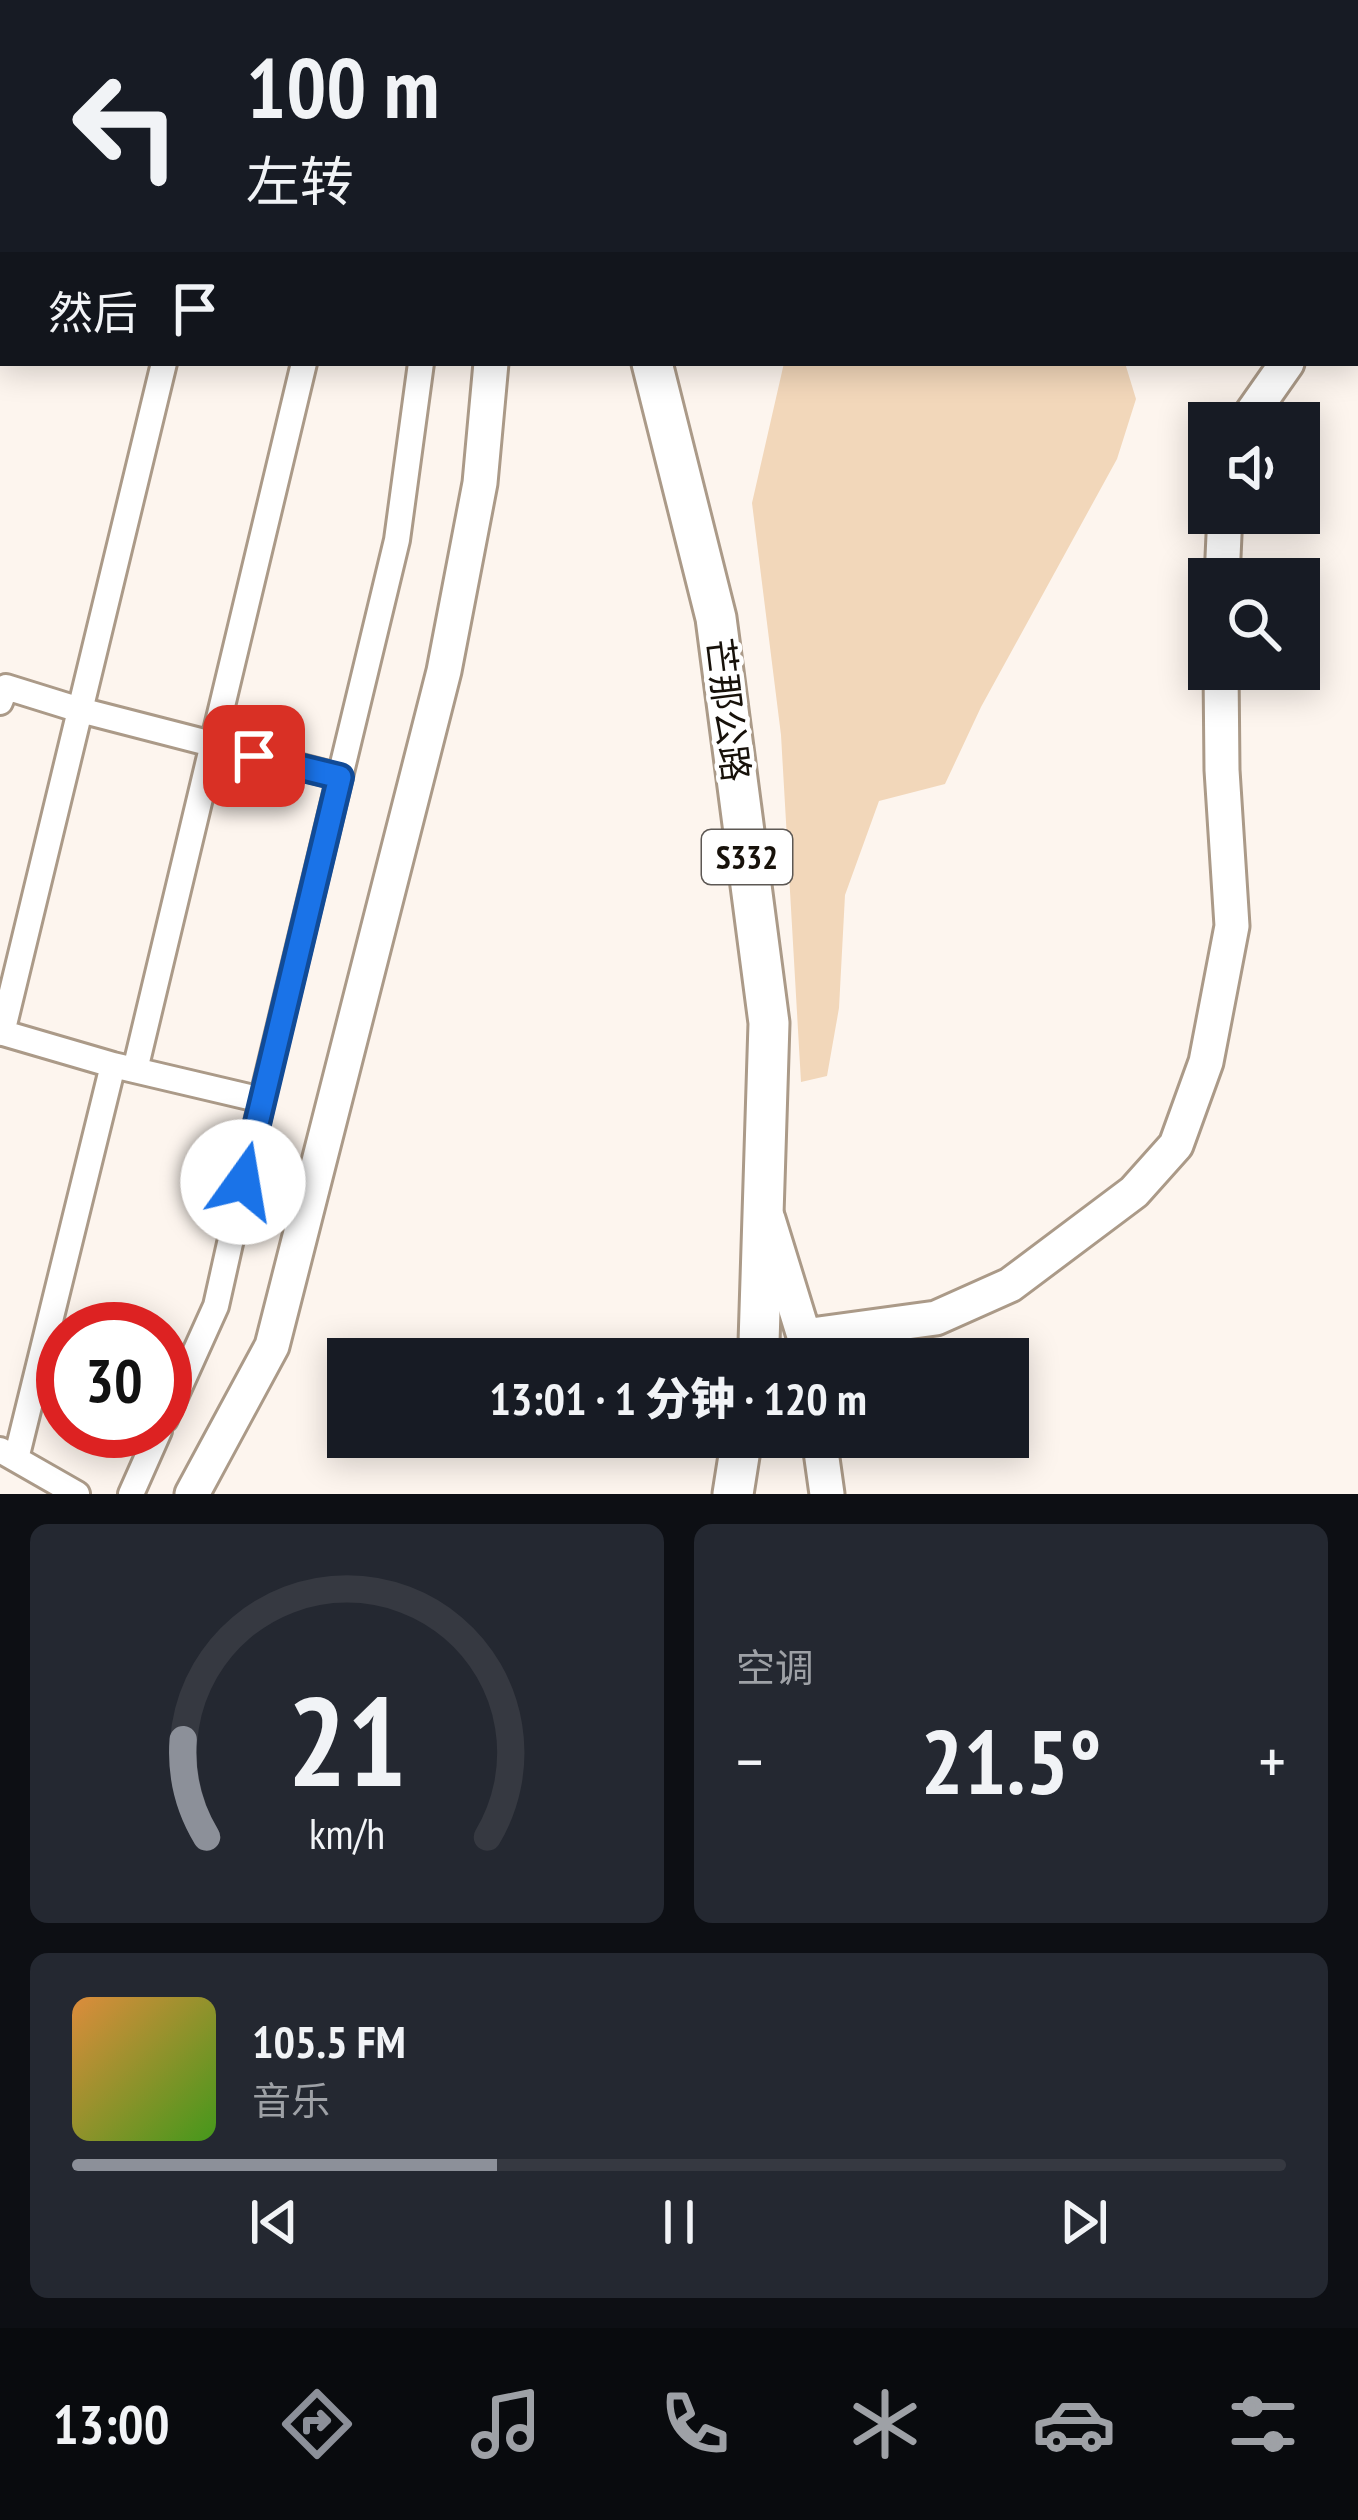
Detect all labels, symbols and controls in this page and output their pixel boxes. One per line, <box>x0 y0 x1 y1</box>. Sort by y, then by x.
text: 100 m <box>246 32 439 141</box>
icon: left <box>48 48 204 204</box>
text: 左转 <box>246 146 354 216</box>
icon: arrive <box>162 276 228 342</box>
text: 然后 <box>48 283 138 341</box>
map controls <box>1188 402 1320 690</box>
button: sound <box>1188 402 1320 534</box>
button: search <box>1188 558 1320 690</box>
street label: 芒那公路 <box>696 636 761 784</box>
pin <box>203 705 305 807</box>
icon: arrive <box>221 723 287 789</box>
road number: S332 <box>702 830 792 884</box>
position arrow <box>180 1119 306 1245</box>
speed limit sign: 30 <box>36 1302 192 1458</box>
text: 13:01 · 1 分钟 · 120 m <box>489 1369 867 1427</box>
text: 空调 <box>736 1642 814 1693</box>
text: 21 <box>287 1659 407 1820</box>
text: 21.5° <box>921 1702 1101 1819</box>
text: − <box>736 1718 763 1803</box>
text: + <box>1259 1718 1286 1803</box>
text: km/h <box>309 1804 385 1860</box>
text: 105.5 FM <box>252 2012 406 2070</box>
text: 音乐 <box>252 2075 330 2126</box>
icon: previous <box>241 2189 307 2255</box>
icon: pause <box>646 2189 712 2255</box>
icon: next <box>1051 2189 1117 2255</box>
icon: directions <box>275 2382 359 2466</box>
icon: music <box>464 2382 548 2466</box>
icon: phone <box>653 2382 737 2466</box>
icon: climate <box>843 2382 927 2466</box>
icon: car <box>1032 2382 1116 2466</box>
icon: filters <box>1221 2382 1305 2466</box>
text: 13:00 <box>53 2389 169 2459</box>

